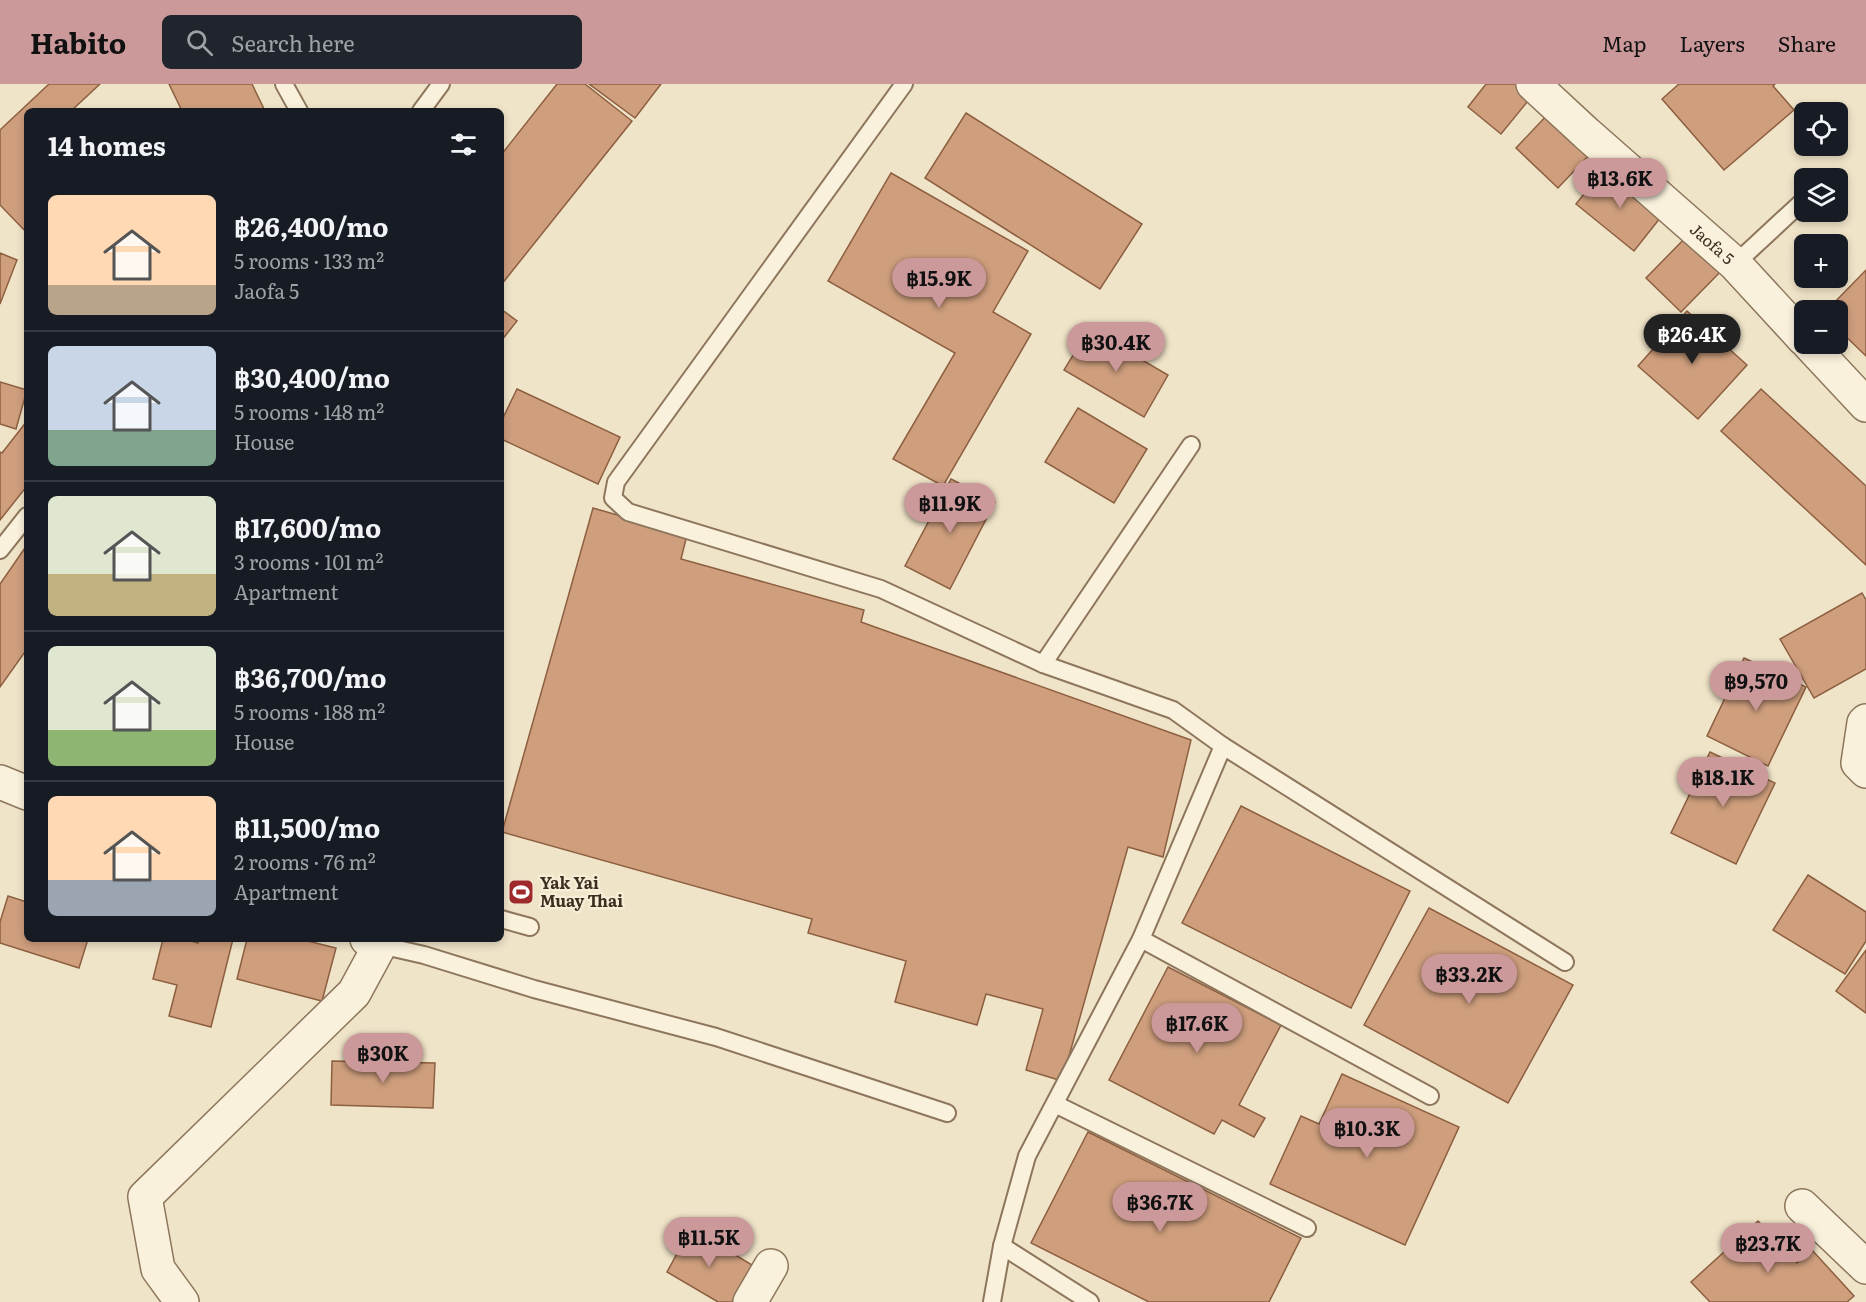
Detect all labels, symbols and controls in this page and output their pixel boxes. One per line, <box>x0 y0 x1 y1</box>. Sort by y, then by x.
search box <box>162 15 582 69</box>
text: Habito <box>30 21 126 63</box>
icon: search <box>183 26 216 59</box>
text: Search here <box>231 26 355 59</box>
text: Map <box>1602 27 1647 58</box>
text: Layers <box>1680 27 1745 58</box>
text: Share <box>1778 27 1836 58</box>
map controls <box>1794 102 1848 354</box>
button: locate <box>1794 102 1848 156</box>
text: 14 homes <box>48 125 166 164</box>
icon: filters <box>447 128 480 161</box>
pin: ฿13.6K <box>1571 158 1669 209</box>
text: ฿13.6K <box>1587 162 1653 192</box>
button: layers <box>1794 168 1848 222</box>
text: ฿26,400/mo <box>234 206 389 245</box>
street label: Jaofa 5 <box>1685 217 1740 269</box>
icon: home <box>96 219 168 291</box>
button: + <box>1794 234 1848 288</box>
text: 5 rooms · 133 m² <box>234 245 384 275</box>
pin: ฿15.9K <box>890 258 988 309</box>
text: ฿15.9K <box>906 262 972 292</box>
text: Jaofa 5 <box>234 275 299 305</box>
button: − <box>1794 300 1848 354</box>
pin: ฿26.4K <box>1643 314 1741 365</box>
text: ฿26.4K <box>1658 318 1726 348</box>
pin: ฿30.4K <box>1067 322 1165 373</box>
text: ฿30.4K <box>1081 326 1151 356</box>
text: ฿30,400/mo <box>234 357 390 396</box>
icon: home <box>96 370 168 442</box>
text: 5 rooms · 148 m² <box>234 396 384 426</box>
text: House <box>234 426 294 456</box>
pin: ฿11.9K <box>901 483 999 534</box>
text: ฿11.9K <box>918 487 982 517</box>
text: ฿17,600/mo <box>234 507 381 546</box>
icon: home <box>96 520 168 592</box>
text: 3 rooms · 101 m² <box>234 546 383 576</box>
text: Apartment <box>234 576 339 606</box>
text: ฿36,700/mo <box>234 657 386 696</box>
pin: ฿9,570 <box>1707 661 1805 712</box>
text: ฿9,570 <box>1724 665 1788 695</box>
icon: home <box>96 670 168 742</box>
text: 5 rooms · 188 m² <box>234 696 385 726</box>
text: House <box>234 726 294 756</box>
pin: ฿18.1K <box>1674 757 1772 808</box>
text: ฿18.1K <box>1691 761 1755 791</box>
text: ฿11,500/mo <box>234 807 380 846</box>
icon: home <box>96 820 168 892</box>
text: 2 rooms · 76 m² <box>234 846 376 876</box>
place label: Yak Yai Muay Thai <box>540 870 623 912</box>
text: Apartment <box>234 876 339 906</box>
sports icon: Yak Yai Muay Thai <box>506 877 536 907</box>
pin: ฿33.2K <box>1420 954 1518 1005</box>
text: ฿33.2K <box>1435 958 1503 988</box>
pin: ฿17.6K <box>1148 1003 1246 1054</box>
text: ฿17.6K <box>1165 1007 1229 1037</box>
pin: ฿30K <box>347 1033 419 1084</box>
text: ฿30K <box>357 1037 409 1067</box>
pin: ฿10.3K <box>1318 1108 1416 1159</box>
text: ฿10.3K <box>1334 1112 1400 1142</box>
pin: ฿36.7K <box>1111 1182 1209 1233</box>
text: ฿36.7K <box>1126 1186 1194 1216</box>
pin: ฿11.5K <box>660 1217 758 1268</box>
text: ฿11.5K <box>678 1221 740 1251</box>
pin: ฿23.7K <box>1719 1223 1817 1274</box>
text: ฿23.7K <box>1735 1227 1801 1257</box>

